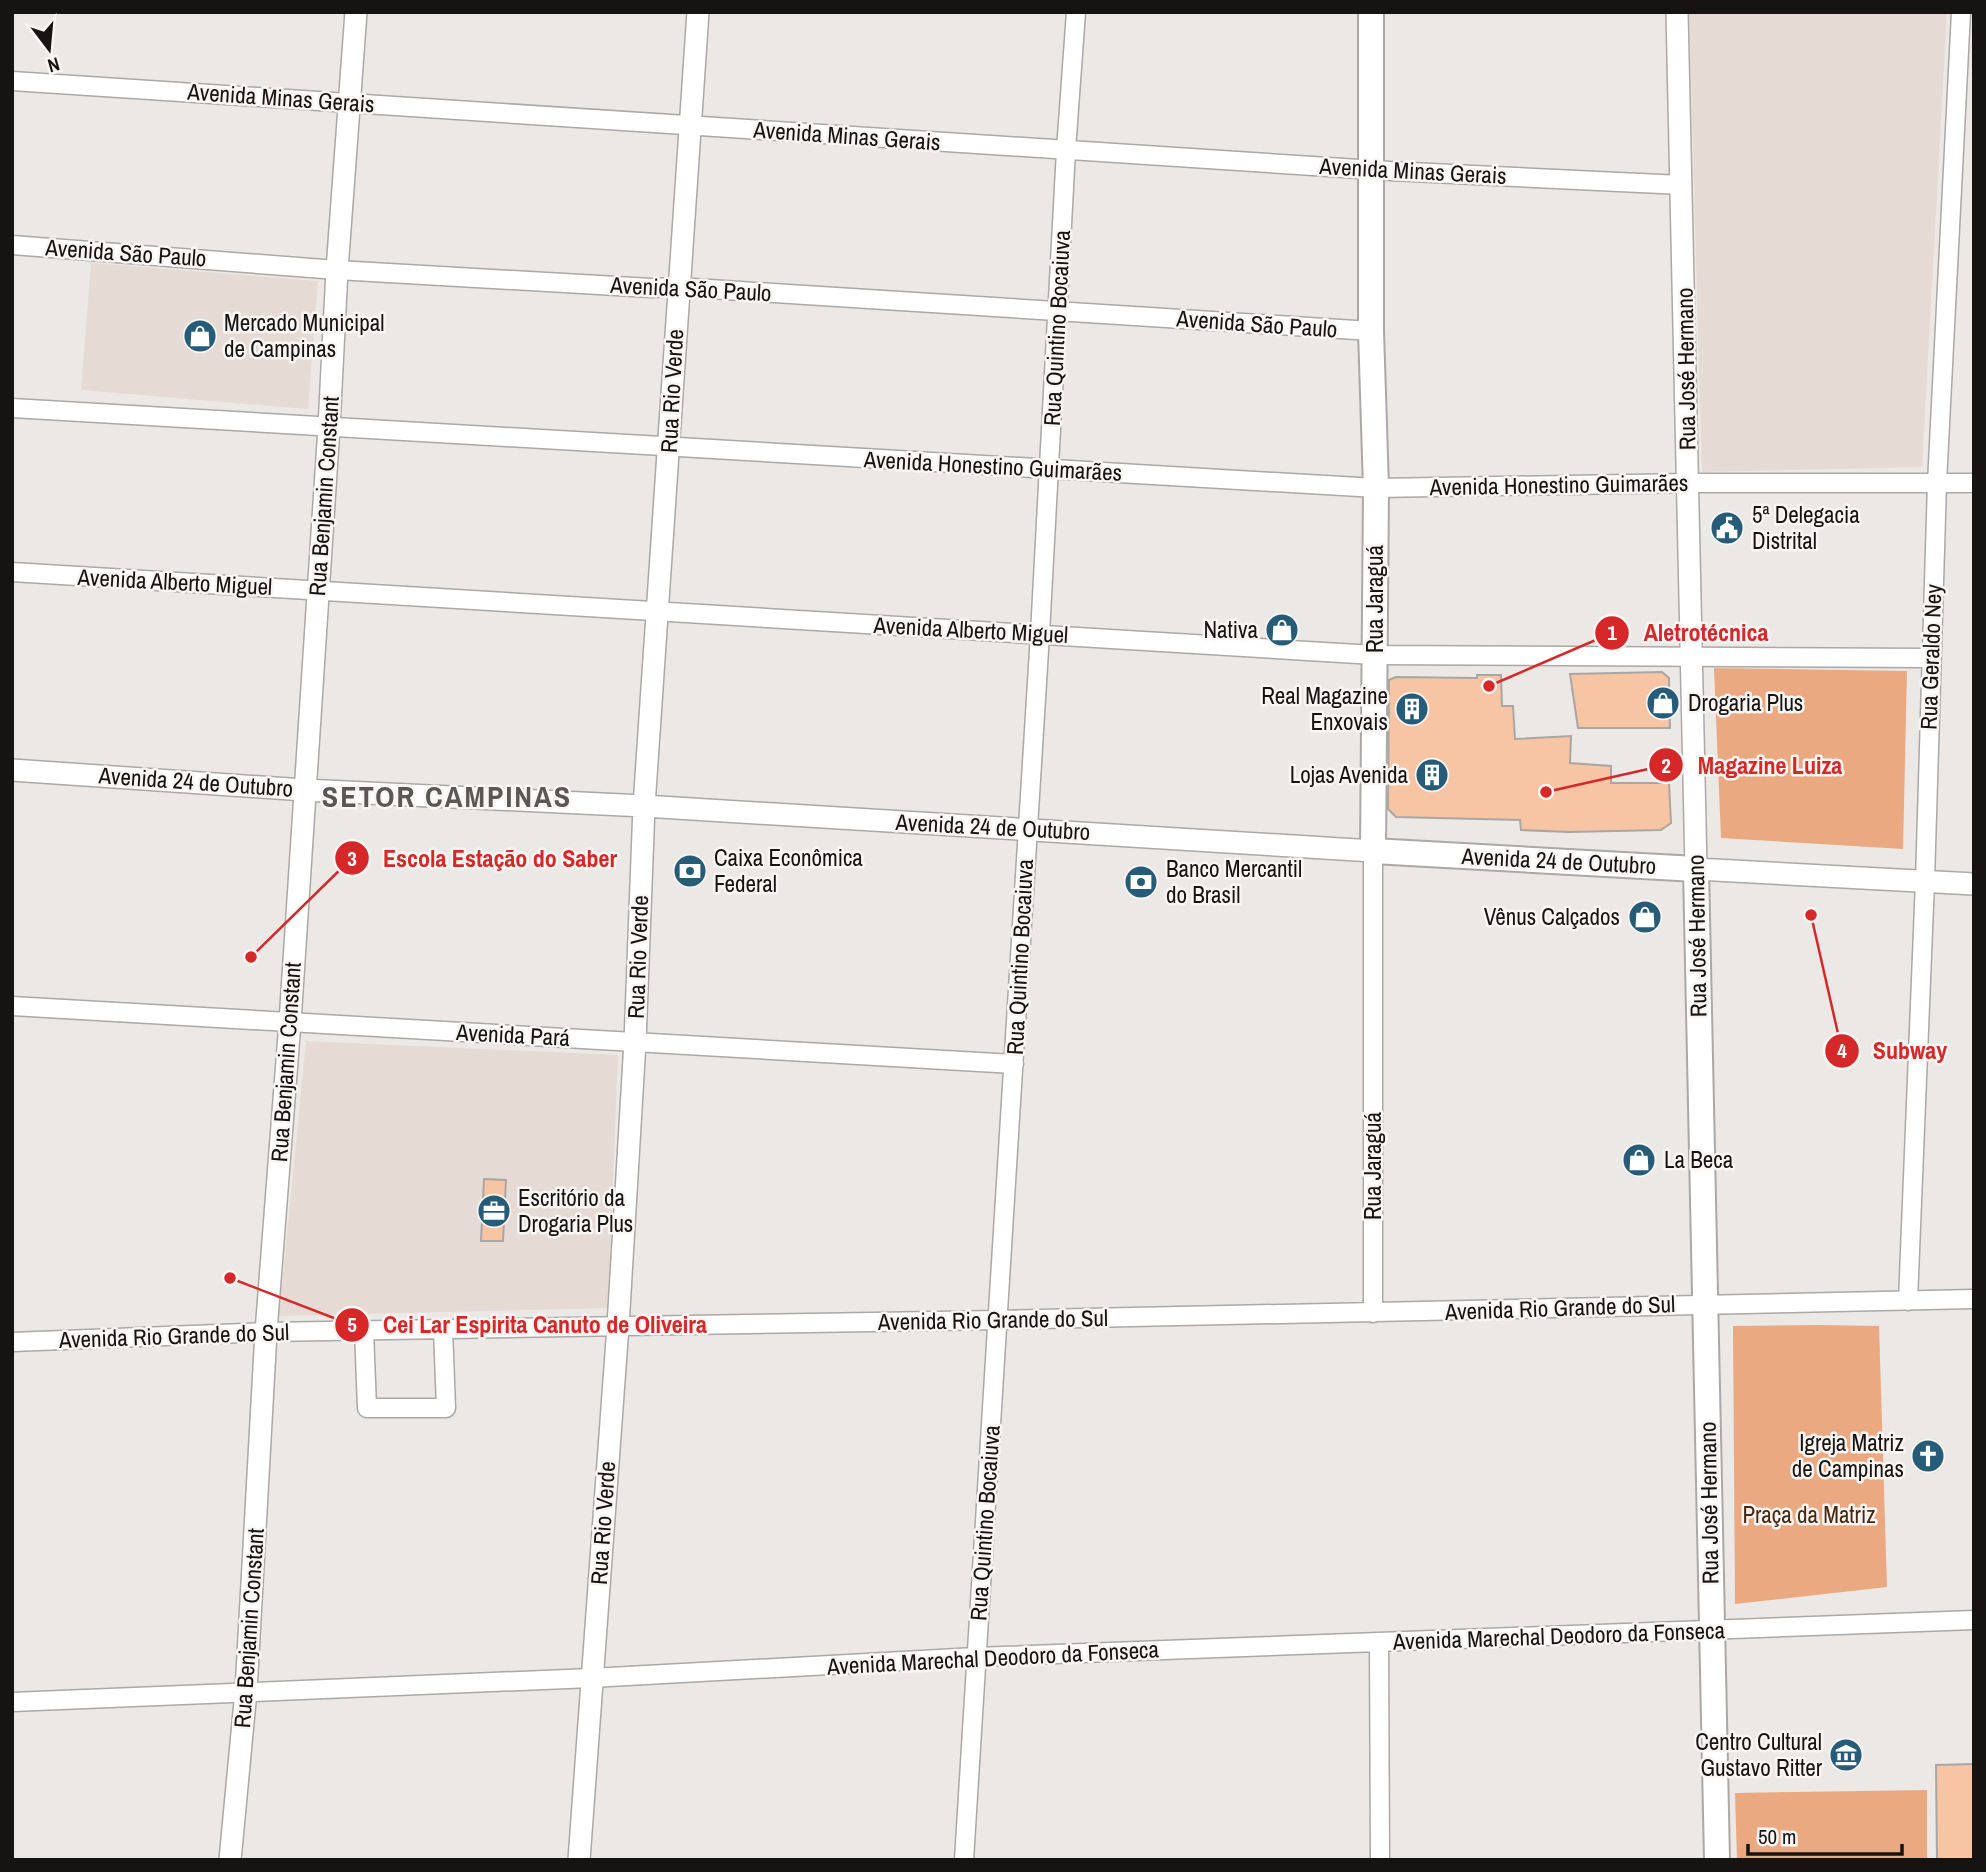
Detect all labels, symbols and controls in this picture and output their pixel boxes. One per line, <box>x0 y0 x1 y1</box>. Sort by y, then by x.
north arrow <box>14 14 84 84</box>
text: N <box>45 51 63 79</box>
street label: Avenida Minas Gerais <box>186 75 376 119</box>
street label: Avenida Minas Gerais <box>752 113 942 157</box>
street label: Avenida Minas Gerais <box>1318 150 1507 191</box>
street label: Rua Quintino Bocaiuva <box>1036 229 1077 427</box>
street label: Avenida São Paulo <box>44 231 208 274</box>
street label: Avenida São Paulo <box>609 269 772 308</box>
street label: Rua José Hermano <box>1669 288 1702 451</box>
street label: Avenida São Paulo <box>1175 302 1339 345</box>
place label: Mercado Municipal de Campinas <box>224 307 384 364</box>
shop icon: Mercado Municipal de Campinas <box>181 317 219 355</box>
street label: Rua Rio Verde <box>653 328 690 454</box>
street label: Rua Benjamin Constant <box>301 395 346 597</box>
street label: Avenida Honestino Guimarães <box>862 443 1123 488</box>
street label: Avenida Honestino Guimarães <box>1428 467 1689 502</box>
place label: 5ª Delegacia Distrital <box>1752 499 1860 556</box>
public building icon: 5ª Delegacia Distrital <box>1708 509 1746 547</box>
street label: Rua Jaraguá <box>1359 545 1390 653</box>
street label: Avenida Alberto Miguel <box>76 561 273 602</box>
street label: Rua Geraldo Ney <box>1912 583 1949 730</box>
street label: Avenida Alberto Miguel <box>872 609 1069 650</box>
callout: Aletrotécnica <box>1594 610 1782 655</box>
shop icon: Nativa <box>1263 611 1301 649</box>
place label: Nativa <box>1203 614 1259 645</box>
text: Aletrotécnica <box>1644 616 1768 648</box>
text: 1 <box>1607 618 1617 647</box>
place label: Real Magazine Enxovais <box>1261 680 1388 737</box>
shop icon: Drogaria Plus <box>1644 684 1682 722</box>
place label: Drogaria Plus <box>1688 687 1803 718</box>
building icon: Real Magazine Enxovais <box>1393 690 1431 728</box>
callout: Magazine Luiza <box>1649 743 1856 788</box>
text: Magazine Luiza <box>1698 749 1842 781</box>
text: 2 <box>1661 751 1671 780</box>
building icon: Lojas Avenida <box>1413 756 1451 794</box>
street label: Avenida 24 de Outubro <box>97 759 294 804</box>
place label: Lojas Avenida <box>1290 759 1408 790</box>
district label: SETOR CAMPINAS <box>322 776 572 816</box>
street label: Avenida 24 de Outubro <box>894 806 1091 847</box>
callout: Escola Estação do Saber <box>334 836 631 881</box>
street label: Avenida 24 de Outubro <box>1460 840 1657 881</box>
text: Escola Estação do Saber <box>383 842 617 874</box>
place label: Caixa Econômica Federal <box>714 842 863 899</box>
text: 3 <box>347 844 357 873</box>
bank icon: Caixa Econômica Federal <box>671 852 709 890</box>
place label: Banco Mercantil do Brasil <box>1166 853 1302 910</box>
street label: Rua José Hermano <box>1680 855 1713 1018</box>
street label: Rua Quintino Bocaiuva <box>999 858 1040 1056</box>
bank icon: Banco Mercantil do Brasil <box>1122 863 1160 901</box>
street label: Rua Rio Verde <box>620 895 655 1019</box>
shop icon: Vênus Calçados <box>1626 898 1664 936</box>
place label: Vênus Calçados <box>1484 901 1620 932</box>
street label: Rua Benjamin Constant <box>263 961 308 1163</box>
street label: Avenida Pará <box>454 1016 571 1053</box>
callout: Subway <box>1824 1028 1962 1073</box>
text: Subway <box>1873 1034 1947 1066</box>
text: 4 <box>1837 1036 1847 1065</box>
street label: Rua Jaraguá <box>1357 1112 1388 1220</box>
shop icon: La Beca <box>1620 1141 1658 1179</box>
place label: La Beca <box>1664 1144 1734 1175</box>
place label: Escritório da Drogaria Plus <box>518 1182 633 1239</box>
office icon: Escritório da Drogaria Plus <box>475 1192 513 1230</box>
street label: Avenida Rio Grande do Sul <box>1443 1288 1676 1327</box>
callout: Cei Lar Espirita Canuto de Oliveira <box>334 1302 721 1347</box>
street label: Avenida Rio Grande do Sul <box>877 1302 1108 1337</box>
text: Cei Lar Espirita Canuto de Oliveira <box>383 1308 707 1340</box>
text: 5 <box>347 1310 357 1339</box>
street label: Avenida Rio Grande do Sul <box>57 1316 290 1355</box>
street label: Rua José Hermano <box>1692 1422 1725 1585</box>
street label: Rua Quintino Bocaiuva <box>962 1424 1007 1622</box>
place label: Igreja Matriz de Campinas <box>1792 1427 1904 1484</box>
church icon: Igreja Matriz de Campinas <box>1909 1437 1947 1475</box>
street label: Rua Rio Verde <box>583 1460 622 1586</box>
park label: Praça da Matriz <box>1742 1499 1876 1530</box>
street label: Rua Benjamin Constant <box>226 1527 271 1729</box>
street label: Avenida Marechal Deodoro da Fonseca <box>1391 1614 1726 1657</box>
street label: Avenida Marechal Deodoro da Fonseca <box>825 1633 1160 1682</box>
place label: Centro Cultural Gustavo Ritter <box>1695 1726 1823 1783</box>
museum icon: Centro Cultural Gustavo Ritter <box>1827 1736 1865 1774</box>
scale bar <box>1748 1812 1902 1856</box>
text: 50 m <box>1758 1822 1796 1851</box>

